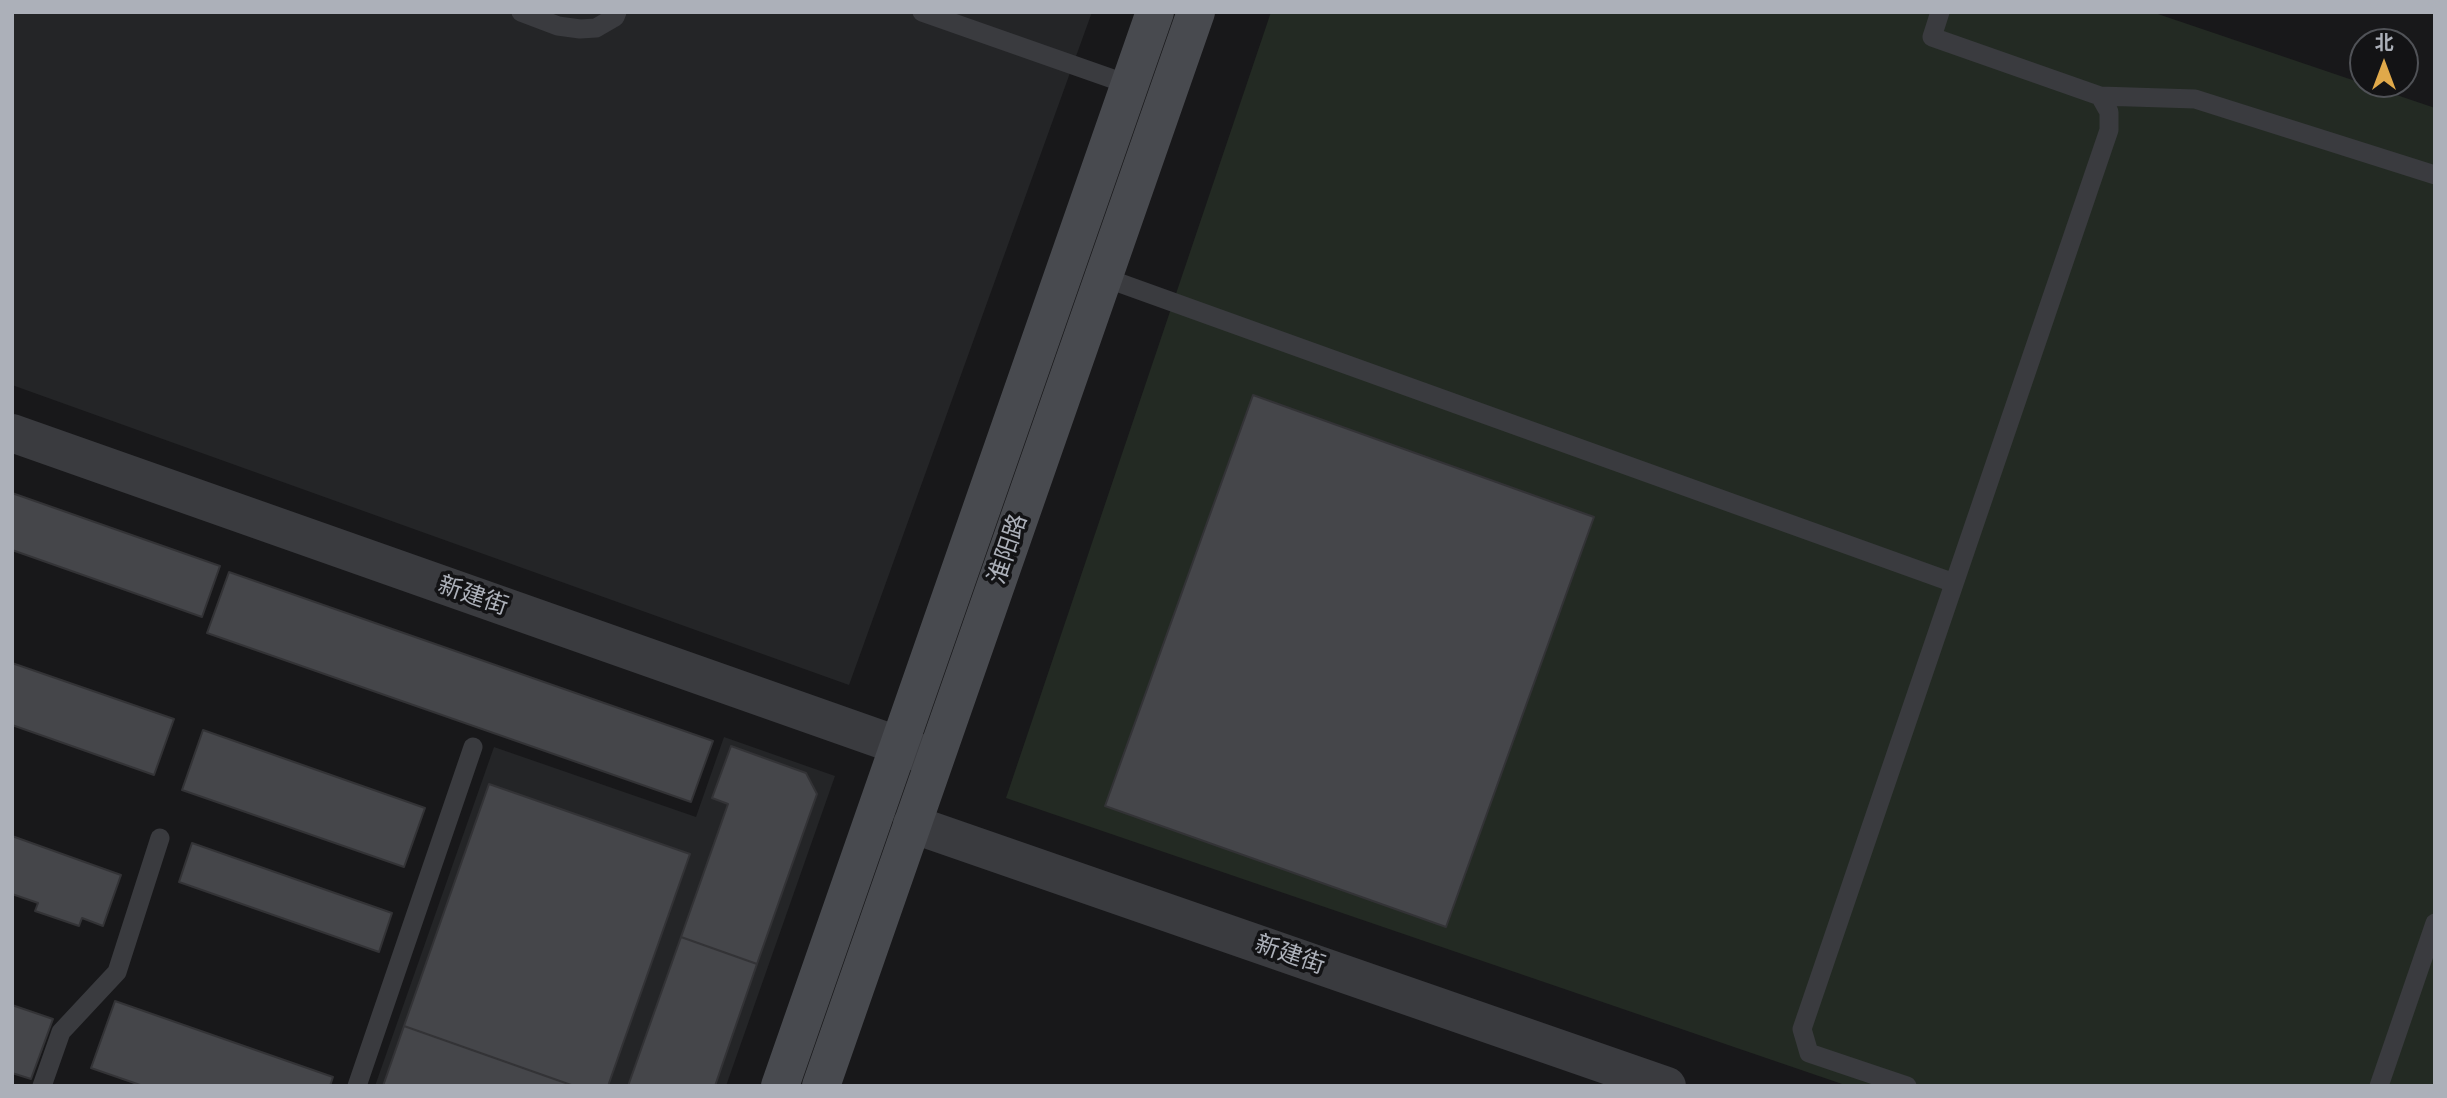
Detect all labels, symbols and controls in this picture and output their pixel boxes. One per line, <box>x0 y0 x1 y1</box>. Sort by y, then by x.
north arrow <box>2349 28 2419 98</box>
text: 北 <box>2374 34 2394 53</box>
street label: 淮阳路 <box>983 510 1033 588</box>
street label: 新建街 <box>434 571 512 621</box>
street label: 新建街 <box>1251 930 1329 980</box>

